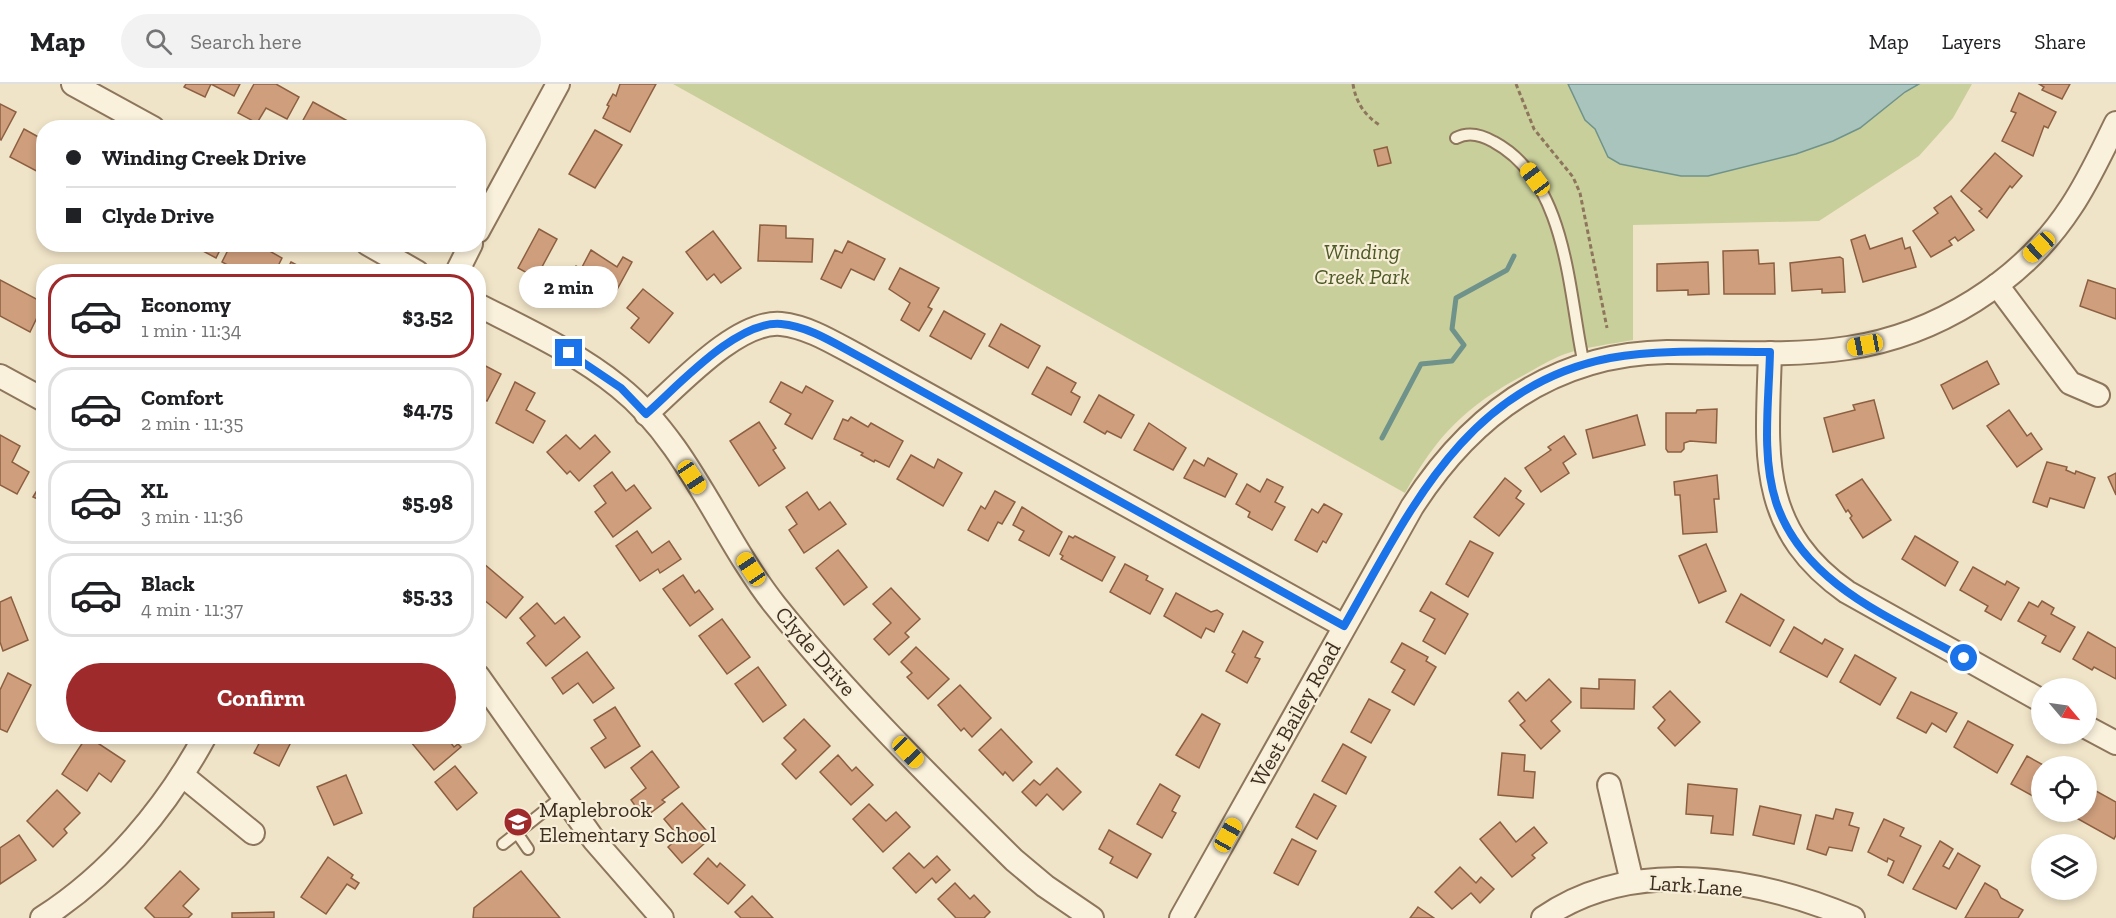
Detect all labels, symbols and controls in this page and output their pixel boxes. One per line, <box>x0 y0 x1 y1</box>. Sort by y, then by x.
search box <box>121 14 541 68</box>
text: Map <box>30 25 85 58</box>
icon: search <box>142 25 175 58</box>
text: Search here <box>190 28 302 55</box>
text: Map <box>1869 29 1909 54</box>
text: Layers <box>1942 29 2001 54</box>
text: Share <box>2034 29 2086 54</box>
text: Winding Creek Drive <box>102 144 306 171</box>
car <box>1517 159 1553 199</box>
text: Clyde Drive <box>102 202 214 229</box>
car <box>2020 228 2058 266</box>
park label: Winding Creek Park <box>1314 238 1410 290</box>
callout: 2 min <box>520 266 618 308</box>
text: 2 min <box>544 275 593 299</box>
icon: car <box>69 289 123 343</box>
text: Economy <box>141 291 231 318</box>
text: $3.52 <box>402 303 453 330</box>
text: 1 min · 11:34 <box>141 318 241 342</box>
car <box>1846 333 1884 357</box>
route end <box>555 339 582 366</box>
icon: car <box>69 382 123 436</box>
text: Comfort <box>141 384 223 411</box>
text: $4.75 <box>403 396 453 423</box>
text: 2 min · 11:35 <box>141 411 244 435</box>
car <box>674 457 710 497</box>
icon: car <box>69 475 123 529</box>
text: XL <box>141 477 168 504</box>
text: $5.98 <box>402 489 453 516</box>
text: 3 min · 11:36 <box>141 504 243 528</box>
car <box>733 549 769 589</box>
icon: car <box>69 568 123 622</box>
text: Black <box>141 570 195 597</box>
text: $5.33 <box>402 582 453 609</box>
text: 4 min · 11:37 <box>141 597 243 621</box>
street label: Clyde Drive <box>769 601 862 702</box>
street label: West Bailey Road <box>1244 637 1346 791</box>
route start <box>1950 644 1977 671</box>
button: Confirm <box>66 663 456 732</box>
north arrow <box>2031 678 2097 744</box>
map controls <box>2031 678 2097 900</box>
car <box>889 733 927 771</box>
button: locate <box>2031 756 2097 822</box>
place label: Maplebrook Elementary School <box>539 796 717 848</box>
school or university icon: Maplebrook Elementary School <box>502 806 534 838</box>
car <box>1211 815 1245 855</box>
button: layers <box>2031 834 2097 900</box>
street label: Lark Lane <box>1648 869 1744 902</box>

